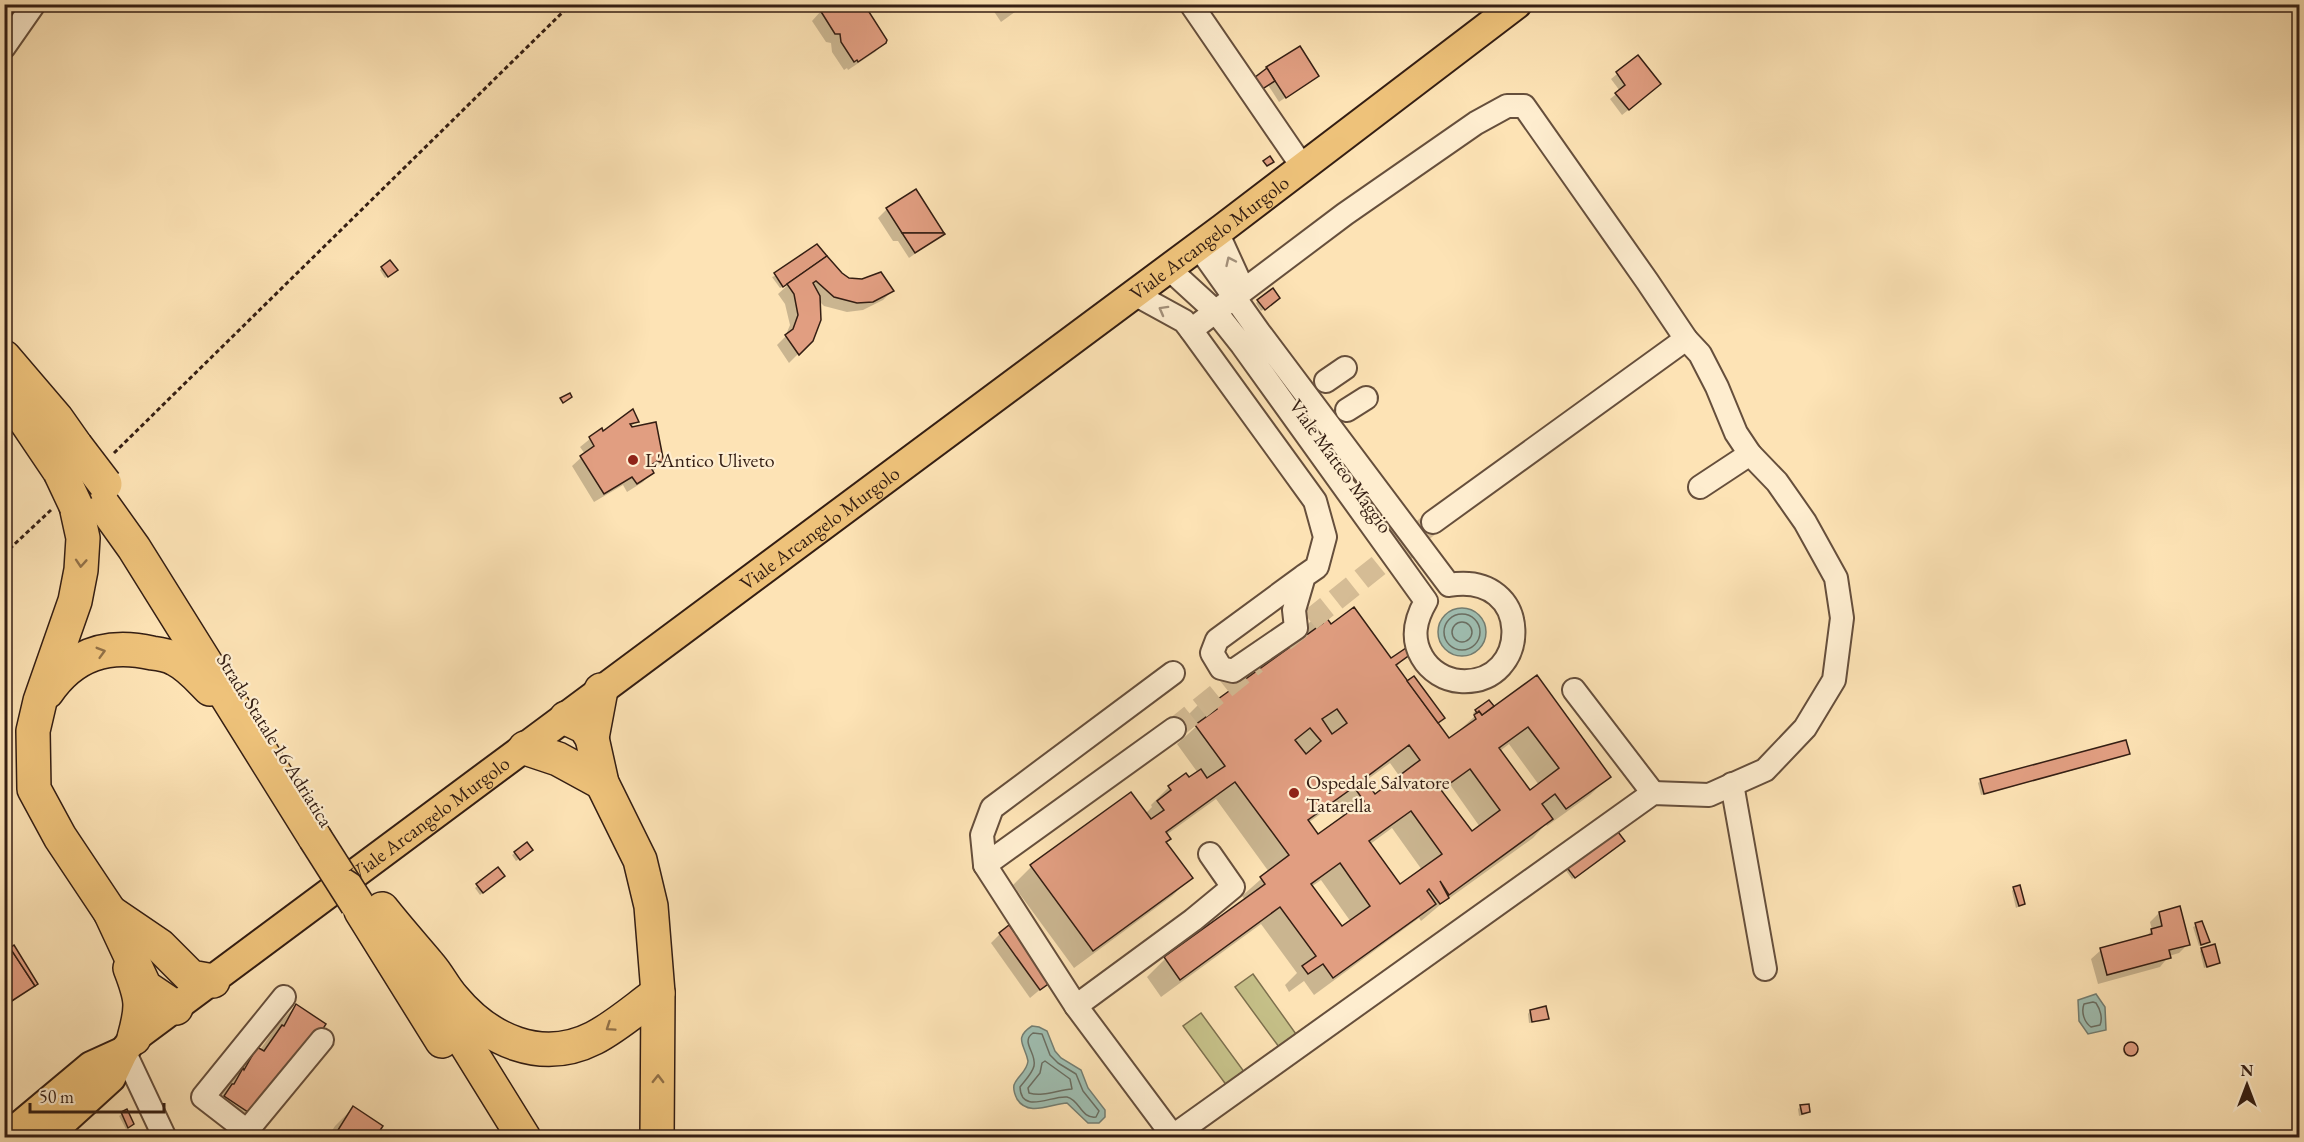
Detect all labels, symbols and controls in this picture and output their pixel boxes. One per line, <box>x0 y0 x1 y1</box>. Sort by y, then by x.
street label: Viale Arcangelo Murgolo <box>1124 169 1294 306</box>
one-way arrow <box>1225 256 1237 267</box>
one-way arrow <box>1159 306 1170 317</box>
street label: Viale Matteo Maggio <box>1283 394 1399 538</box>
place label: L'Antico Uliveto <box>645 447 775 473</box>
marker: L'Antico Uliveto <box>626 453 640 467</box>
street label: Viale Arcangelo Murgolo <box>734 460 905 596</box>
one-way arrow <box>75 559 88 568</box>
one-way arrow <box>95 647 106 659</box>
street label: Strada Statale 16 Adriatica <box>211 648 339 832</box>
street label: Viale Arcangelo Murgolo <box>344 750 515 886</box>
place label: Ospedale Salvatore Tatarella <box>1306 769 1450 818</box>
marker: Ospedale Salvatore Tatarella <box>1287 786 1301 800</box>
one-way arrow <box>606 1020 617 1031</box>
north arrow <box>2217 1055 2277 1115</box>
text: N <box>2241 1060 2254 1081</box>
one-way arrow <box>652 1075 664 1084</box>
scale bar <box>30 1076 164 1114</box>
text: 50 m <box>39 1085 74 1108</box>

